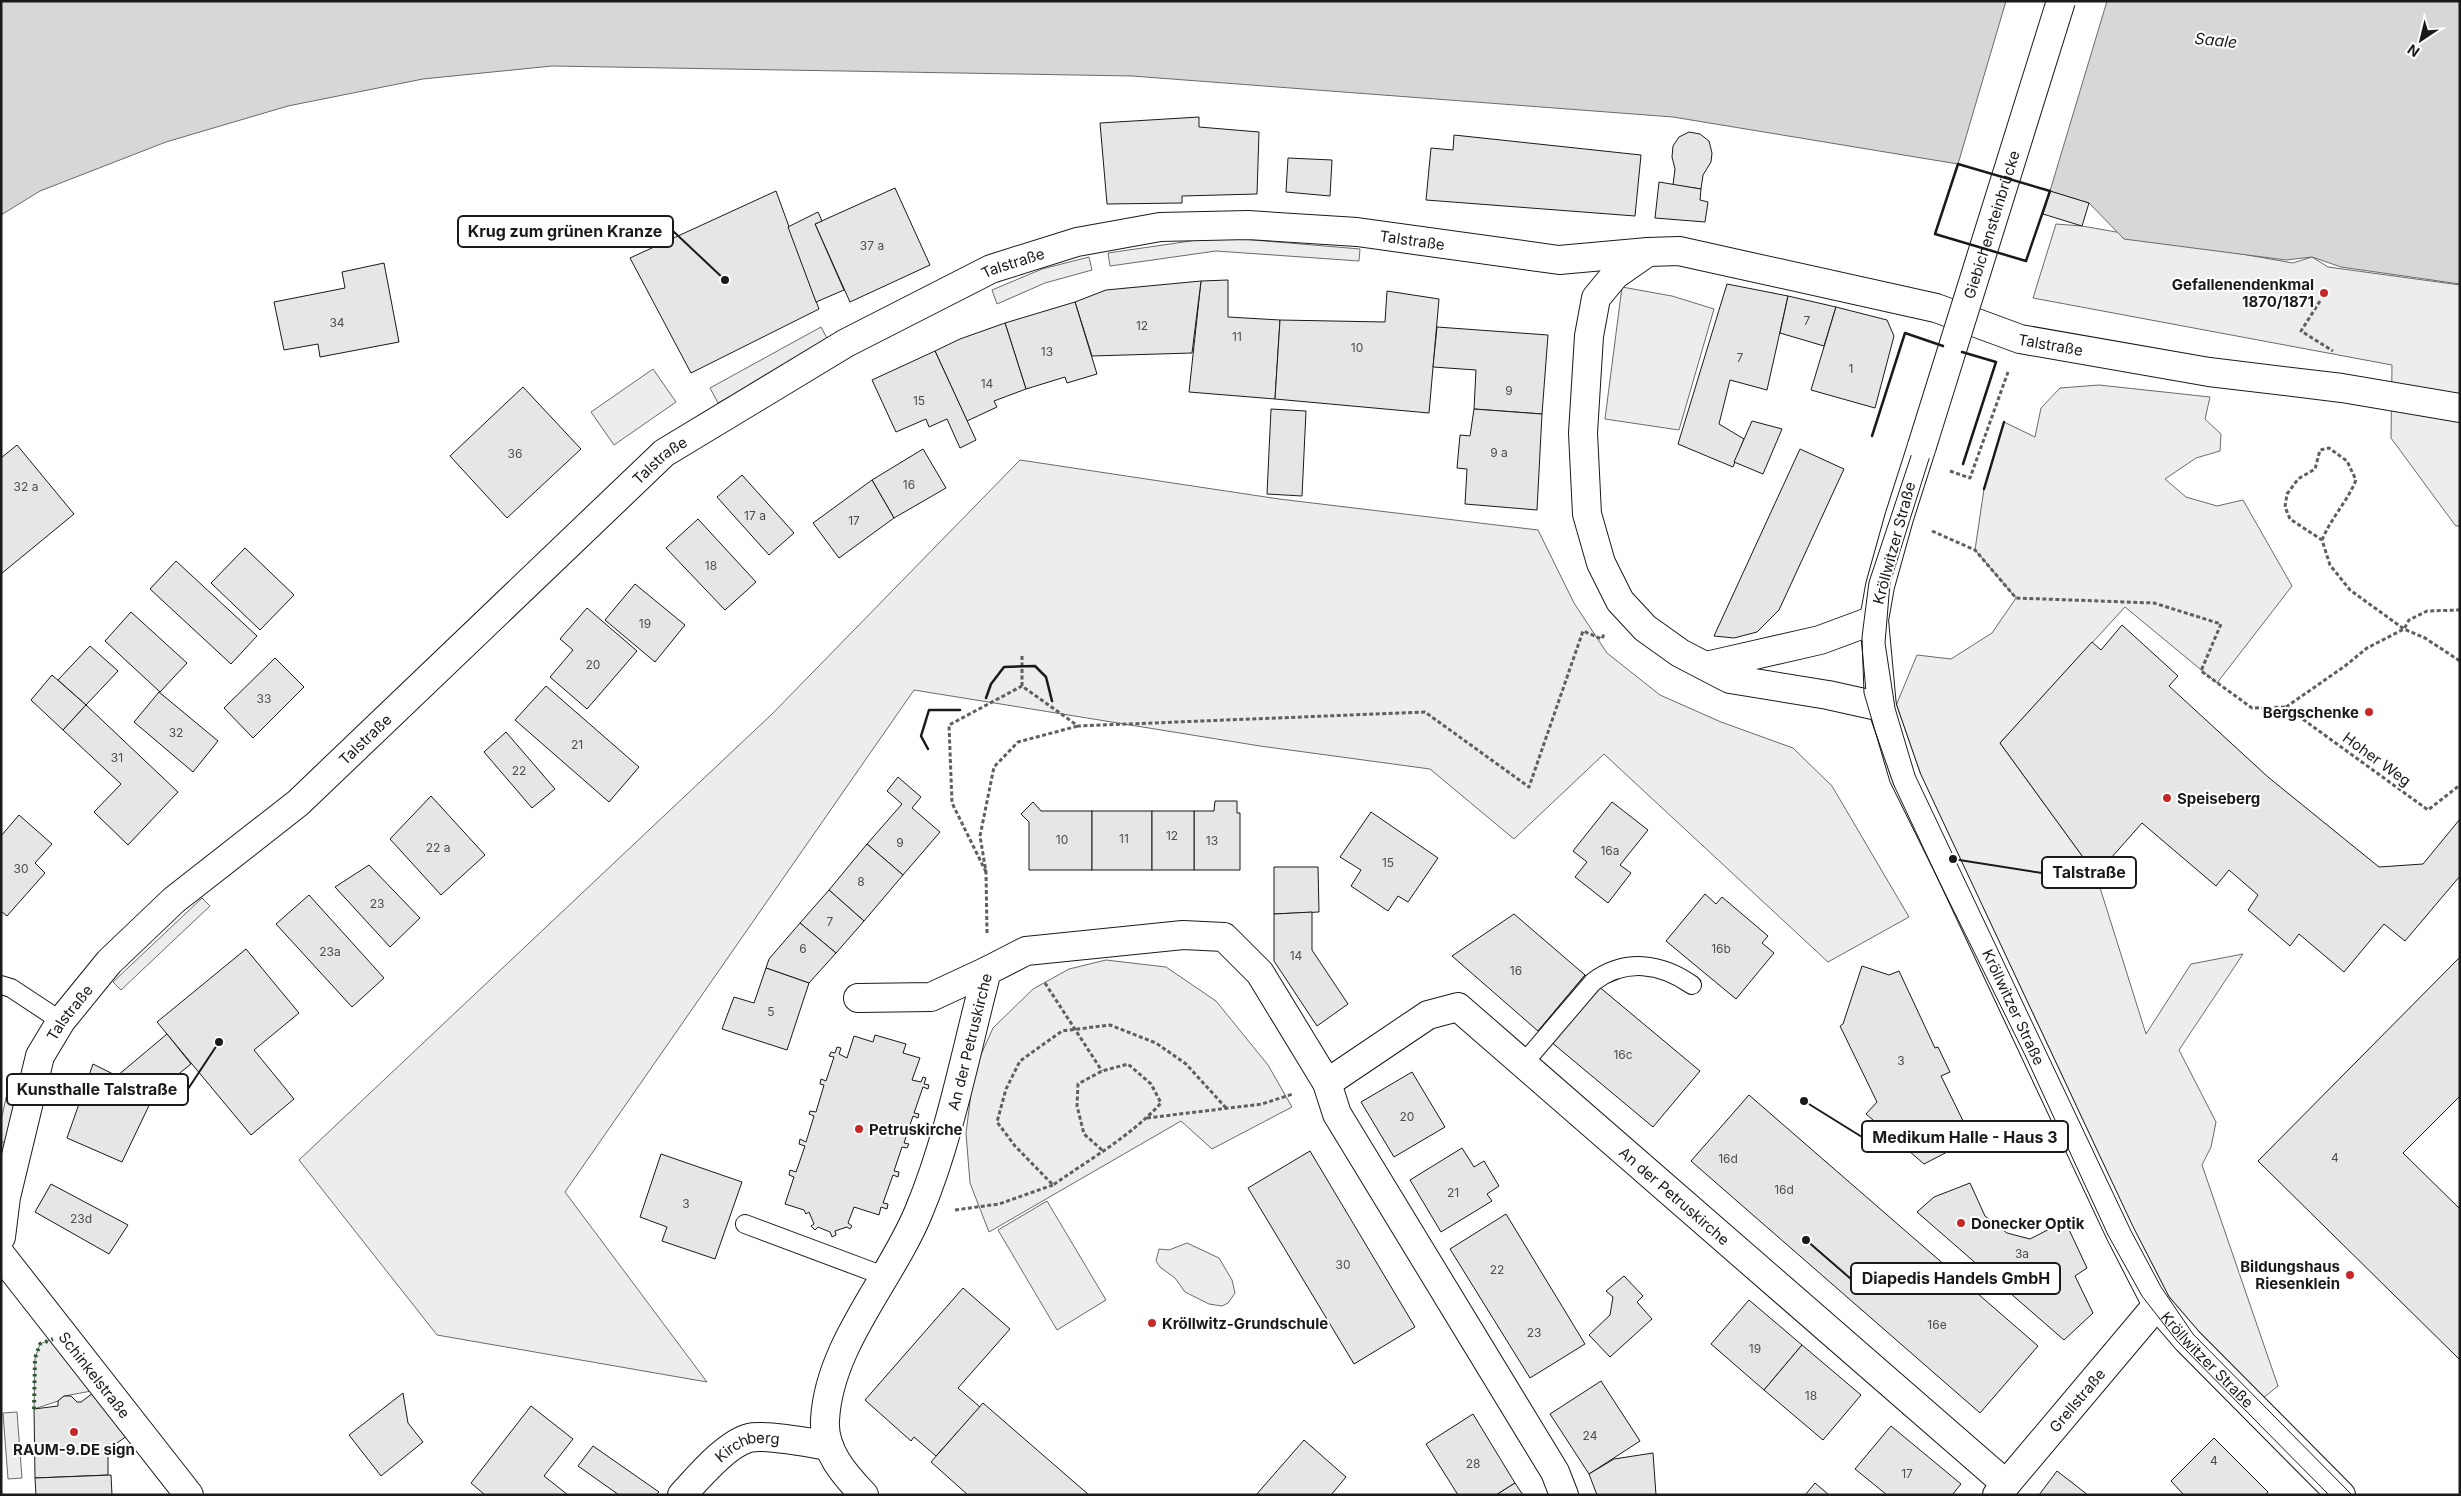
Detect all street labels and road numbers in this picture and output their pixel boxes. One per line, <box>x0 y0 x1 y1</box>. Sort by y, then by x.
street label: Giebichensteinbrücke <box>1959 148 2023 301</box>
street label: Talstraße <box>1379 226 1446 254</box>
street label: Talstraße <box>978 243 1047 282</box>
street label: Talstraße <box>2017 329 2084 359</box>
street label: Talstraße <box>628 432 690 488</box>
street label: Kröllwitzer Straße <box>1869 480 1919 606</box>
street label: Talstraße <box>335 710 395 769</box>
street label: Hoher Weg <box>2339 728 2415 790</box>
street label: Kröllwitzer Straße <box>1979 946 2049 1068</box>
street label: An der Petruskirche <box>943 971 996 1112</box>
street label: Talstraße <box>42 980 97 1044</box>
street label: An der Petruskirche <box>1615 1142 1734 1249</box>
street label: Kröllwitzer Straße <box>2157 1307 2258 1411</box>
street label: Schinkelstraße <box>55 1328 135 1422</box>
street label: Grellstraße <box>2045 1364 2109 1436</box>
street label: Kirchberg <box>711 1427 781 1466</box>

